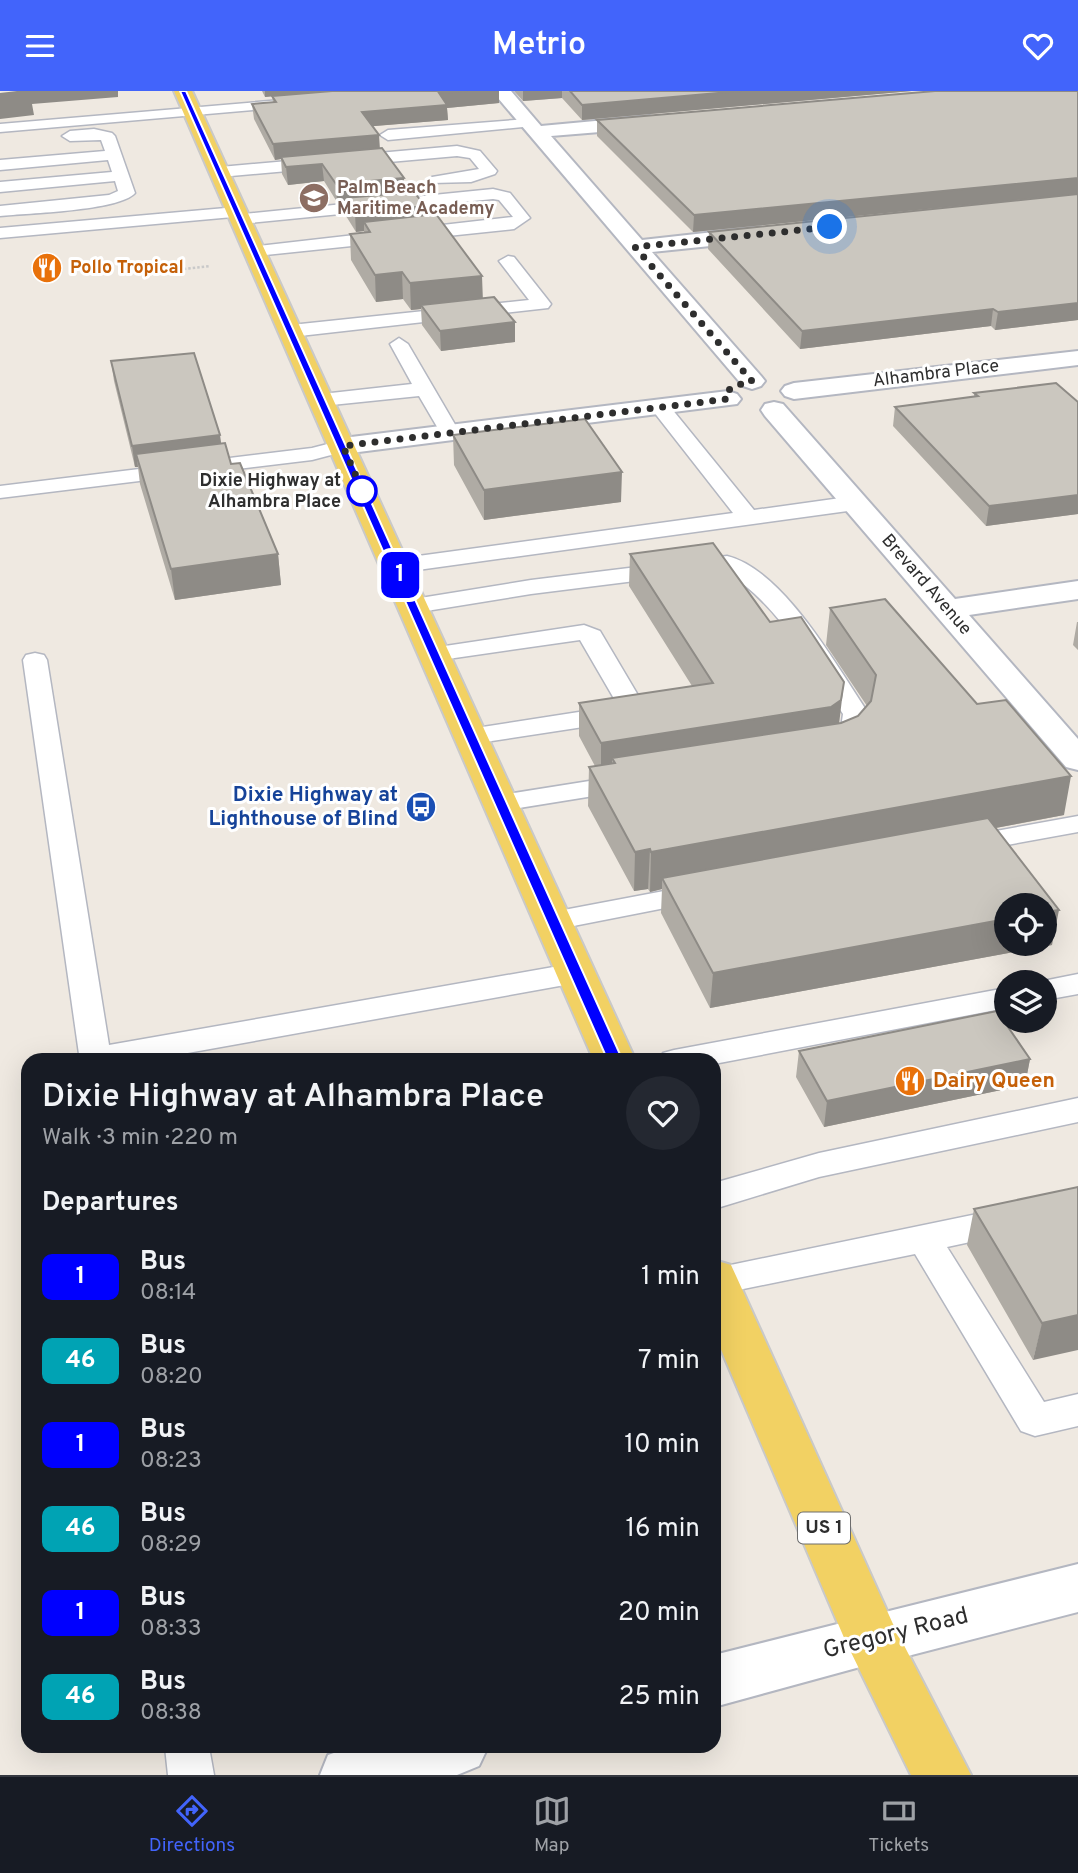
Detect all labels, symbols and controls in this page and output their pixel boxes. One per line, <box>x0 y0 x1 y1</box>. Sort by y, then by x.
text: Metrio <box>492 26 586 66</box>
icon: menu <box>21 27 59 65</box>
icon: heart <box>1019 27 1057 65</box>
place label: Palm Beach Maritime Academy <box>337 177 495 221</box>
school or university icon: Palm Beach Maritime Academy <box>297 181 331 215</box>
your location <box>812 209 847 244</box>
restaurant icon: Pollo Tropical <box>30 251 64 285</box>
place label: Pollo Tropical <box>70 257 184 280</box>
street label: Alhambra Place <box>872 355 1000 393</box>
place label: Dixie Highway at Alhambra Place <box>199 470 341 514</box>
marker: Dixie Highway at Alhambra Place <box>347 476 377 506</box>
street label: Brevard Avenue <box>876 530 976 640</box>
line badge: 1 <box>377 552 423 598</box>
text: 1 <box>395 560 405 590</box>
place label: Dixie Highway at Lighthouse of Blind <box>208 782 398 833</box>
bus stop icon: Dixie Highway at Lighthouse of Blind <box>404 790 438 824</box>
map controls <box>994 893 1057 1033</box>
button: locate <box>994 893 1057 956</box>
button: layers <box>994 970 1057 1033</box>
restaurant icon: Dairy Queen <box>893 1064 927 1098</box>
place label: Dairy Queen <box>933 1068 1055 1095</box>
button: heart <box>626 1076 700 1150</box>
text: Dixie Highway at Alhambra Place <box>42 1077 544 1119</box>
text: Walk · 3 min · 220 m <box>42 1124 238 1153</box>
text: Departures <box>42 1187 179 1220</box>
text: Bus <box>140 1246 186 1279</box>
text: 1 min <box>641 1261 700 1294</box>
text: 1 <box>76 1262 85 1292</box>
text: 08:14 <box>140 1279 196 1308</box>
text: Bus <box>140 1330 186 1363</box>
text: 7 min <box>638 1345 700 1378</box>
text: 46 <box>65 1346 96 1376</box>
text: 08:20 <box>140 1363 203 1392</box>
text: Bus <box>140 1414 186 1447</box>
text: 10 min <box>624 1429 700 1462</box>
text: 1 <box>76 1430 85 1460</box>
text: 08:23 <box>140 1447 202 1476</box>
text: Bus <box>140 1498 186 1531</box>
text: 16 min <box>625 1513 700 1546</box>
road number: US 1 <box>798 1513 850 1543</box>
text: 46 <box>65 1514 96 1544</box>
text: 08:29 <box>140 1531 202 1560</box>
text: Bus <box>140 1582 186 1615</box>
text: 20 min <box>618 1597 700 1630</box>
text: 1 <box>76 1598 85 1628</box>
street label: Gregory Road <box>820 1601 972 1667</box>
text: 08:33 <box>140 1615 202 1644</box>
text: Bus <box>140 1666 186 1699</box>
text: 25 min <box>619 1681 700 1714</box>
text: 46 <box>65 1682 96 1712</box>
text: 08:38 <box>140 1699 202 1728</box>
tab: Directions <box>149 1792 235 1858</box>
tab: Map <box>533 1792 571 1858</box>
tab: Tickets <box>868 1792 929 1858</box>

